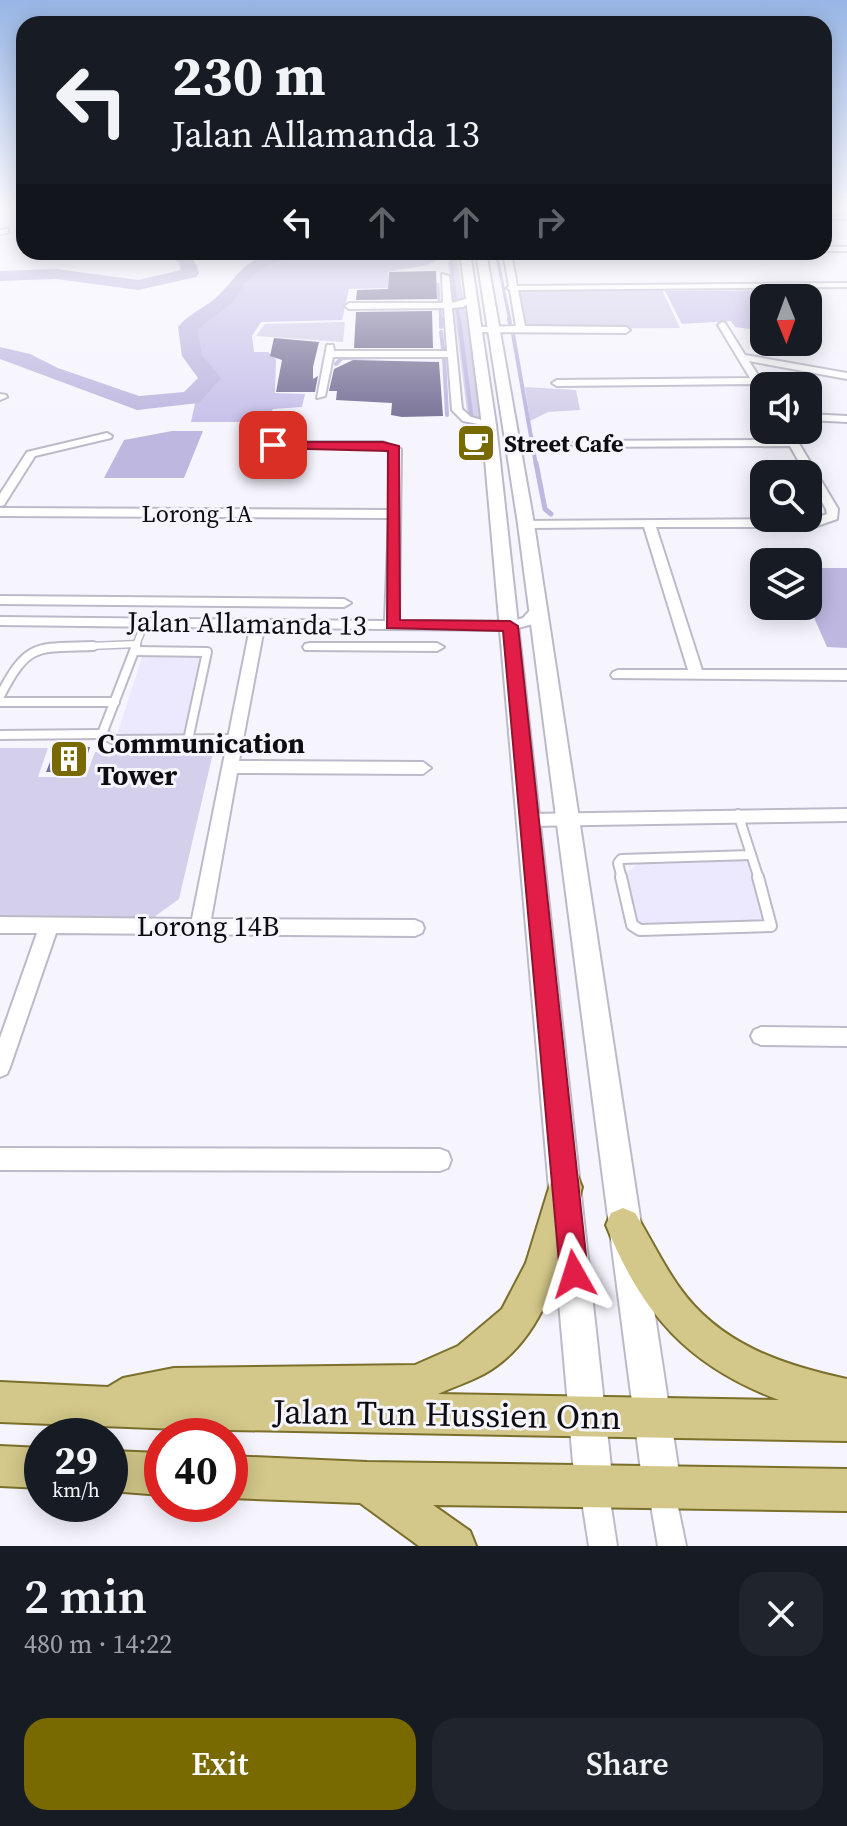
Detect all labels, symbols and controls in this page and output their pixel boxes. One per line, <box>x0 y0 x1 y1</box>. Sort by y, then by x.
text: 230 m <box>172 37 326 114</box>
icon: left <box>40 48 144 152</box>
text: Jalan Allamanda 13 <box>172 110 480 159</box>
icon: left <box>276 200 320 244</box>
icon: ahead <box>360 200 404 244</box>
icon: ahead <box>444 200 488 244</box>
icon: right <box>528 200 572 244</box>
north arrow <box>750 284 822 356</box>
map controls <box>750 284 822 620</box>
button: sound <box>750 372 822 444</box>
pin <box>239 411 307 479</box>
cafe icon: Street Cafe <box>455 422 497 464</box>
icon: arrive <box>251 423 295 467</box>
place label: Street Cafe <box>504 427 623 460</box>
button: search <box>750 460 822 532</box>
street label: Lorong 1A <box>141 497 253 530</box>
button: layers <box>750 548 822 620</box>
street label: Jalan Allamanda 13 <box>126 602 367 644</box>
place label: Communication Tower <box>97 724 305 794</box>
building icon: Communication Tower <box>48 738 90 780</box>
street label: Lorong 14B <box>137 907 279 945</box>
position arrow <box>532 1232 616 1316</box>
street label: Jalan Tun Hussien Onn <box>271 1388 622 1440</box>
speed limit sign: 40 <box>144 1418 248 1522</box>
text: 29 <box>54 1433 98 1487</box>
text: km/h <box>52 1476 100 1504</box>
text: 2 min <box>24 1563 147 1629</box>
button: close <box>739 1572 823 1656</box>
text: 480 m · 14:22 <box>24 1626 172 1662</box>
button: Exit <box>24 1718 416 1810</box>
button: Share <box>432 1718 823 1810</box>

